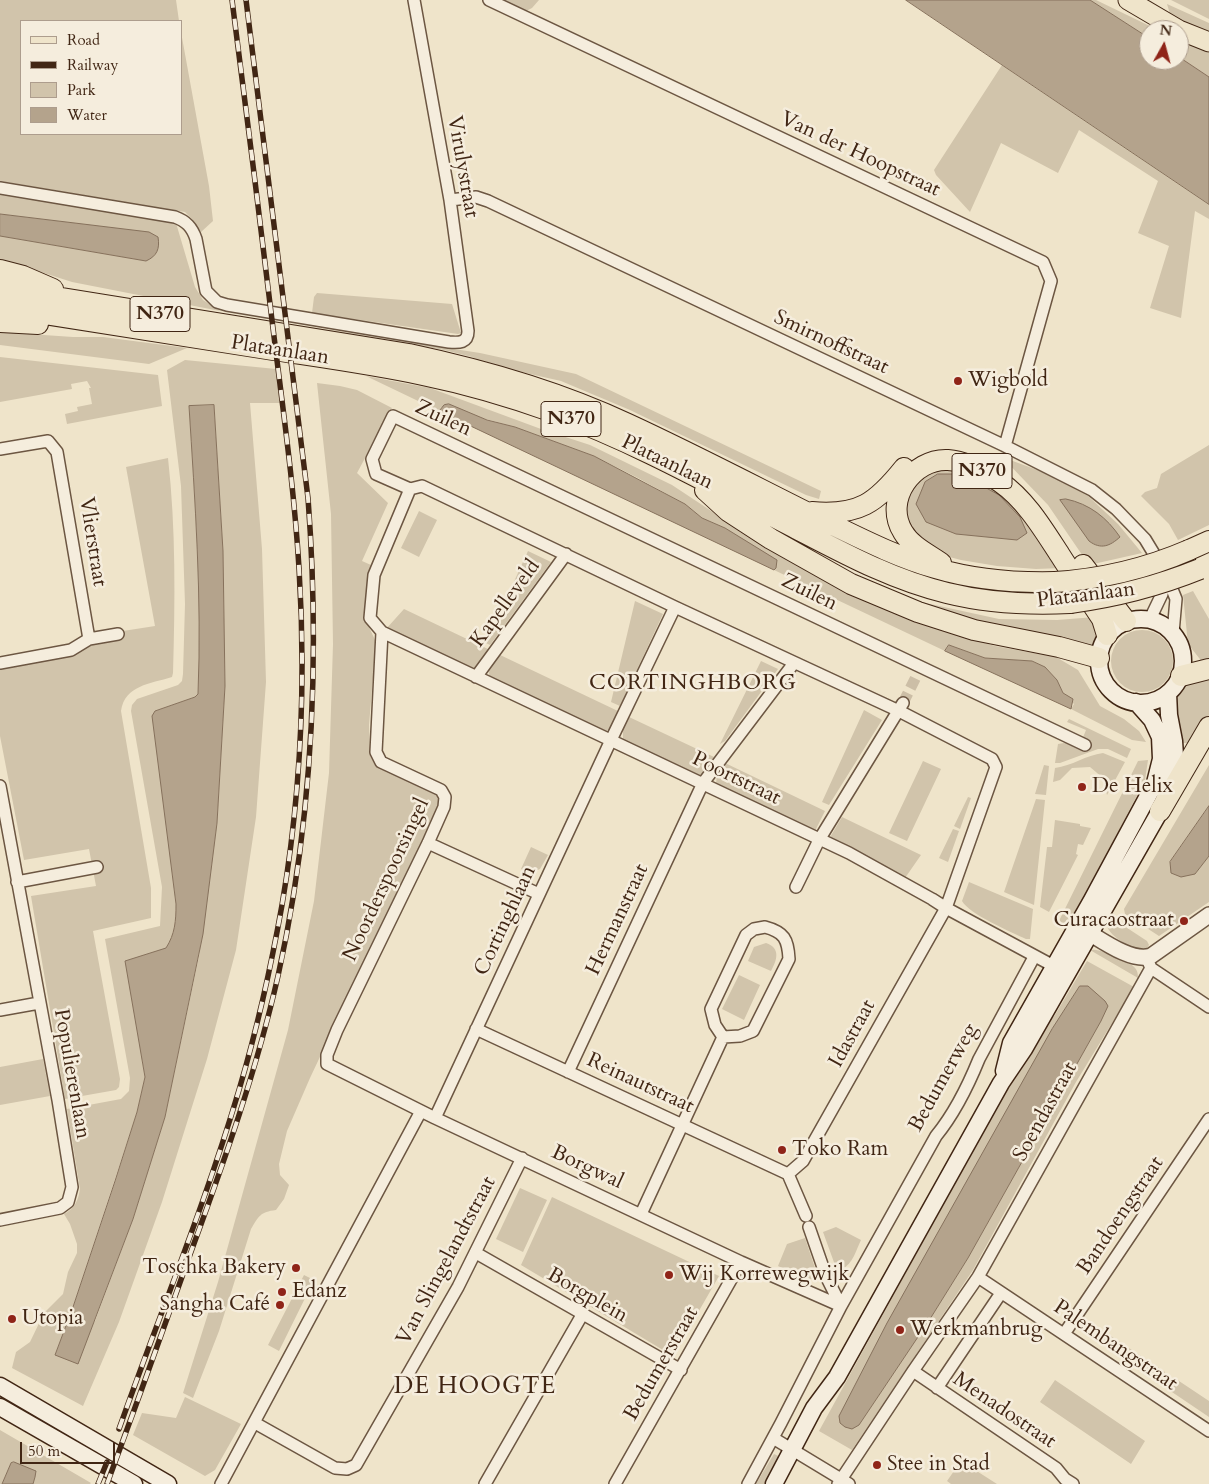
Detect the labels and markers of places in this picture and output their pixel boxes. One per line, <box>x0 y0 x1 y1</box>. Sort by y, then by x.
place label: Wigbold <box>968 368 1048 394</box>
marker: Wigbold <box>952 375 964 387</box>
place label: De Helix <box>1092 774 1173 800</box>
marker: De Helix <box>1076 781 1088 793</box>
place label: Curacaostraat <box>1054 908 1174 934</box>
marker: Curacaostraat <box>1178 915 1190 927</box>
place label: Toko Ram <box>792 1137 888 1163</box>
marker: Toko Ram <box>776 1144 788 1156</box>
place label: Toschka Bakery <box>142 1255 286 1281</box>
marker: Toschka Bakery <box>290 1262 302 1274</box>
place label: Wij Korrewegwijk <box>679 1262 850 1288</box>
marker: Wij Korrewegwijk <box>663 1269 675 1281</box>
place label: Edanz <box>292 1279 347 1305</box>
marker: Edanz <box>276 1286 288 1298</box>
place label: Sangha Café <box>159 1292 270 1318</box>
marker: Sangha Café <box>274 1299 286 1311</box>
place label: Utopia <box>22 1306 83 1332</box>
marker: Utopia <box>6 1313 18 1325</box>
place label: Werkmanbrug <box>910 1317 1043 1343</box>
marker: Werkmanbrug <box>894 1324 906 1336</box>
place label: Stee in Stad <box>887 1452 990 1478</box>
marker: Stee in Stad <box>871 1459 883 1471</box>

